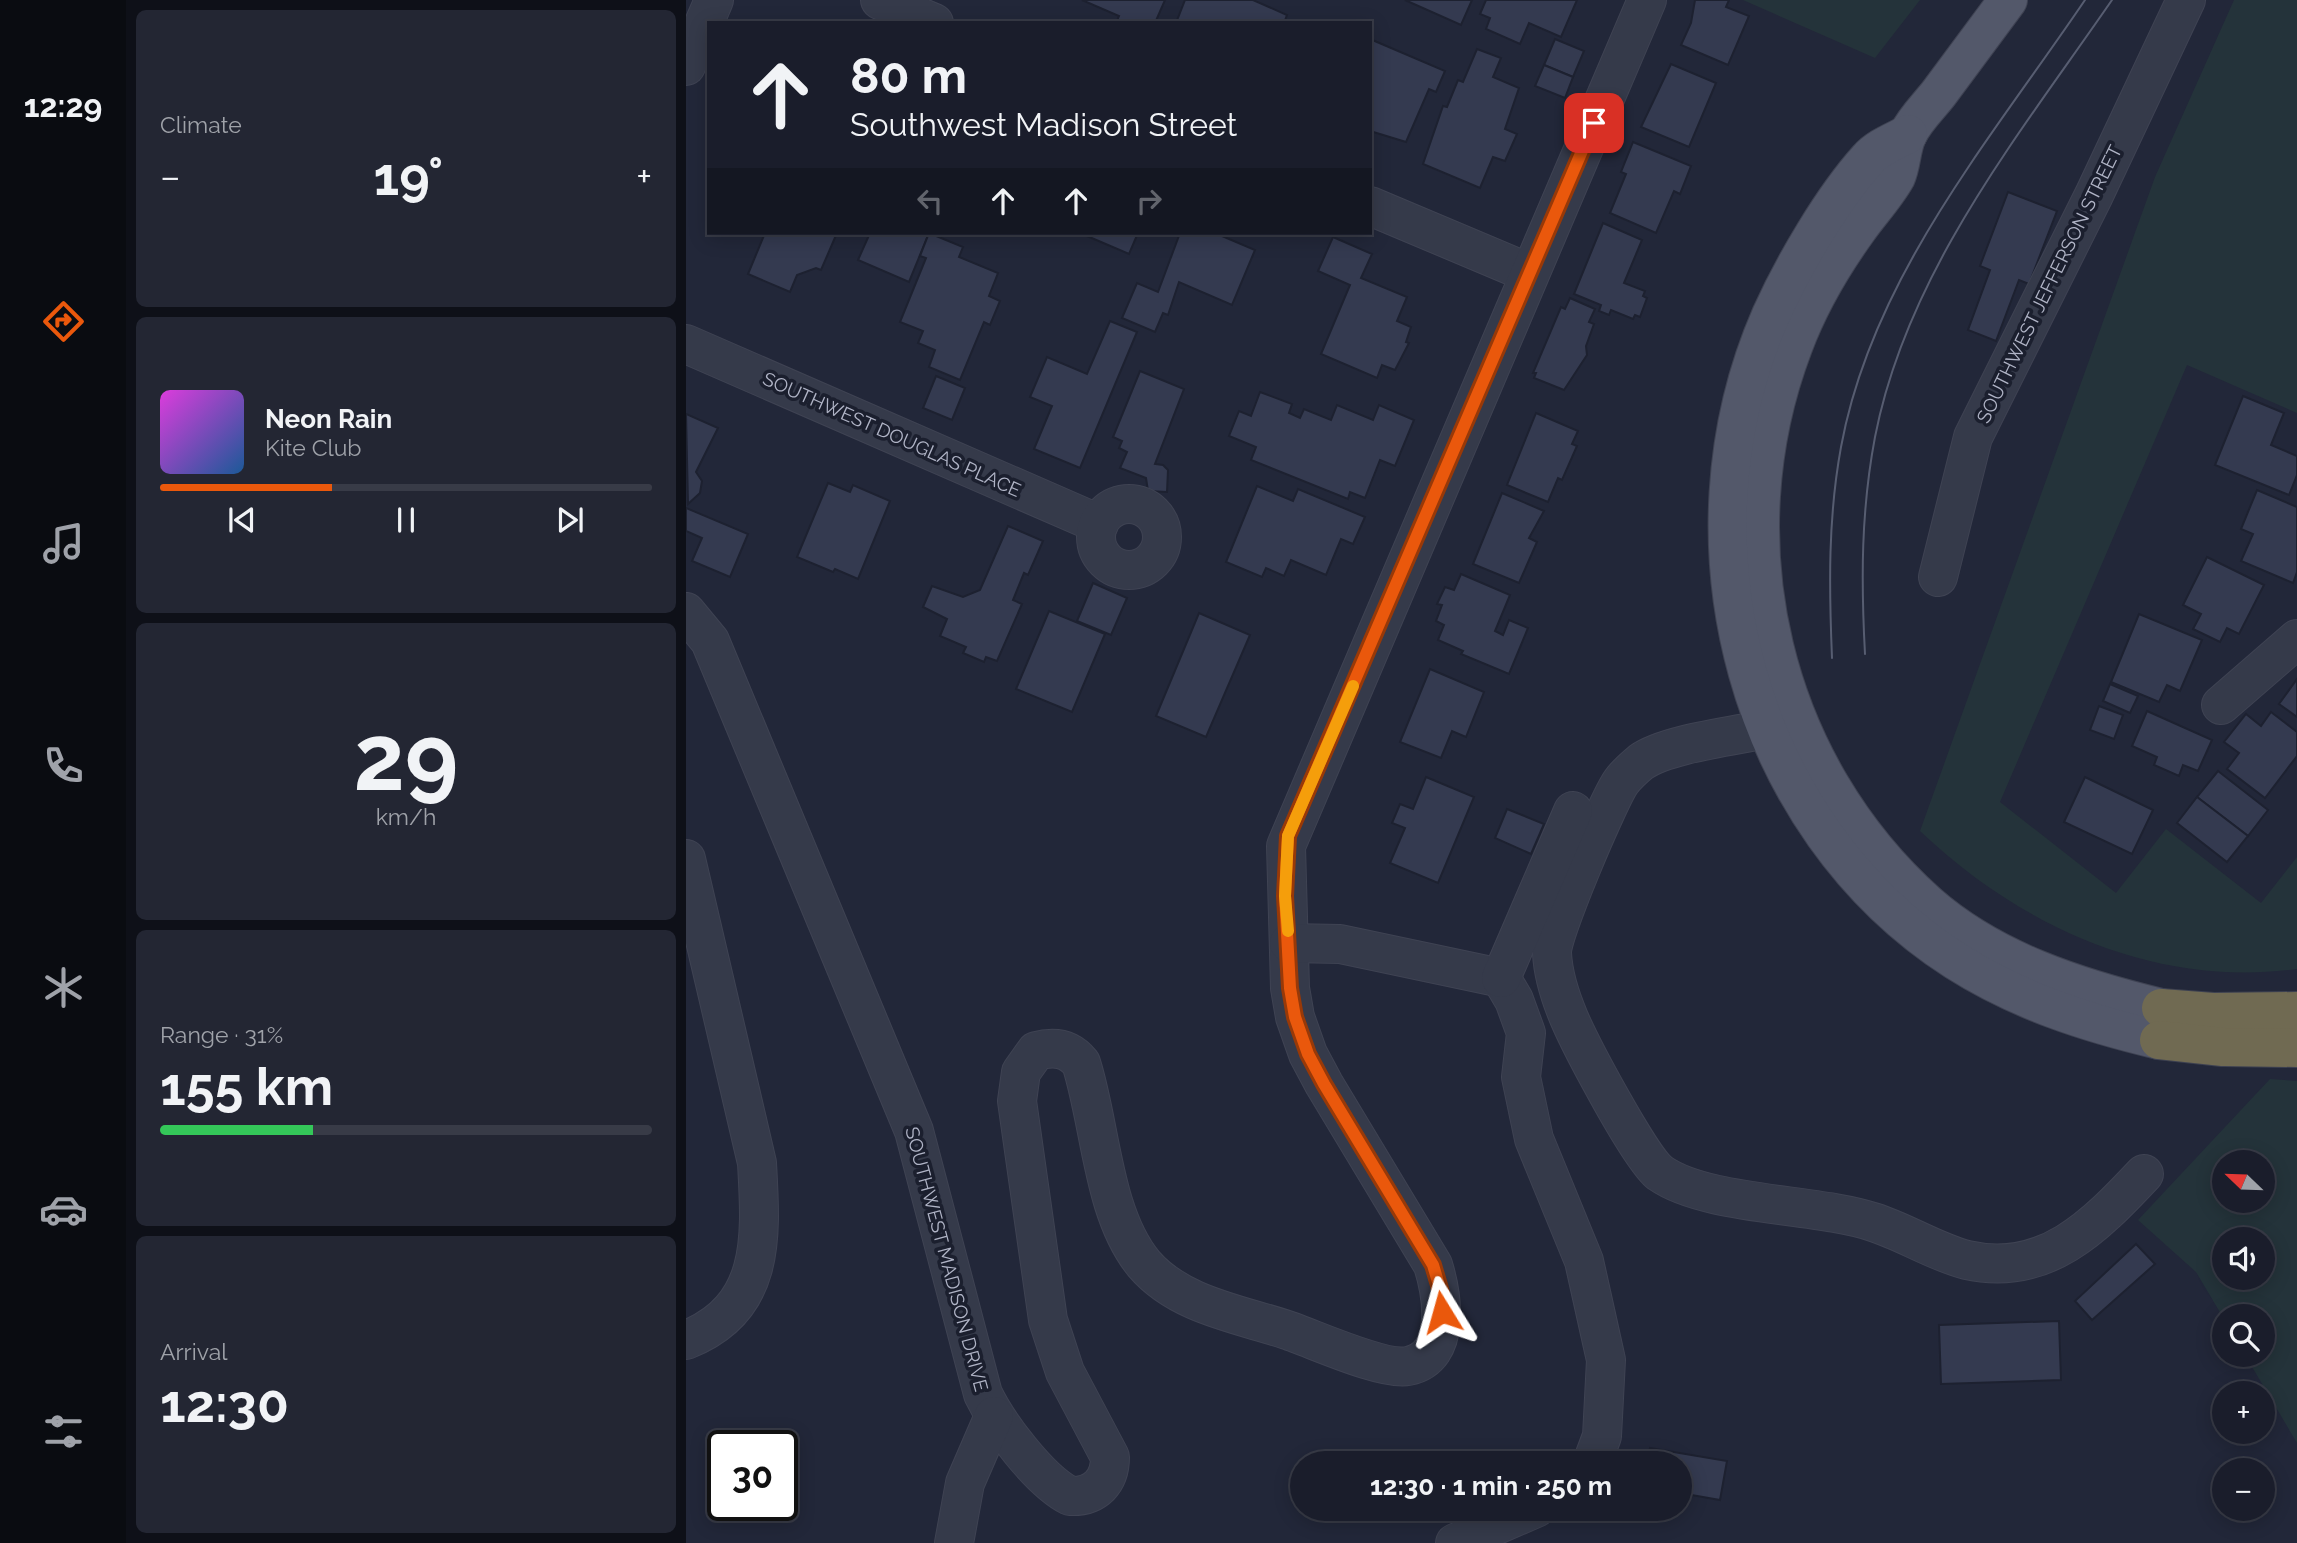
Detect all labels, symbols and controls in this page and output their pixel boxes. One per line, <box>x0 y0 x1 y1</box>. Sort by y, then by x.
text: 80 m <box>850 47 967 104</box>
icon: ahead <box>735 49 826 140</box>
text: 12:29 <box>24 87 102 124</box>
pin <box>1564 93 1624 153</box>
icon: arrive <box>1575 104 1613 142</box>
text: Southwest Madison Street <box>850 106 1237 143</box>
text: Climate <box>160 111 242 138</box>
street label: SOUTHWEST JEFFERSON STREET <box>1972 141 2126 427</box>
text: 19° <box>374 146 443 207</box>
text: − <box>160 154 180 199</box>
text: + <box>636 154 652 199</box>
icon: left <box>911 182 949 220</box>
icon: ahead <box>984 182 1022 220</box>
icon: ahead <box>1057 182 1095 220</box>
icon: right <box>1130 182 1168 220</box>
icon: directions <box>39 297 88 346</box>
street label: SOUTHWEST DOUGLAS PLACE <box>760 367 1024 501</box>
text: Neon Rain <box>265 404 392 434</box>
text: Kite Club <box>265 434 362 461</box>
icon: previous <box>223 501 261 539</box>
icon: pause <box>387 501 425 539</box>
icon: next <box>551 501 589 539</box>
icon: music <box>39 519 88 568</box>
text: 29 <box>354 704 458 811</box>
icon: phone <box>39 741 88 790</box>
text: km/h <box>376 803 436 830</box>
icon: climate <box>39 963 88 1012</box>
text: Range · 31% <box>160 1021 283 1048</box>
text: 155 km <box>160 1056 333 1117</box>
street label: SOUTHWEST MADISON DRIVE <box>901 1124 993 1394</box>
north arrow <box>2212 1150 2275 1213</box>
map controls <box>2212 1150 2275 1521</box>
icon: car <box>39 1185 88 1234</box>
button: sound <box>2212 1227 2275 1290</box>
position arrow <box>1405 1275 1479 1349</box>
button: search <box>2212 1304 2275 1367</box>
text: Arrival <box>160 1338 227 1365</box>
text: 12:30 <box>160 1373 289 1434</box>
button: + <box>2212 1381 2275 1444</box>
icon: filters <box>39 1407 88 1456</box>
speed limit sign: 30 <box>707 1430 798 1521</box>
button: − <box>2212 1458 2275 1521</box>
text: 12:30 · 1 min · 250 m <box>1370 1471 1612 1501</box>

